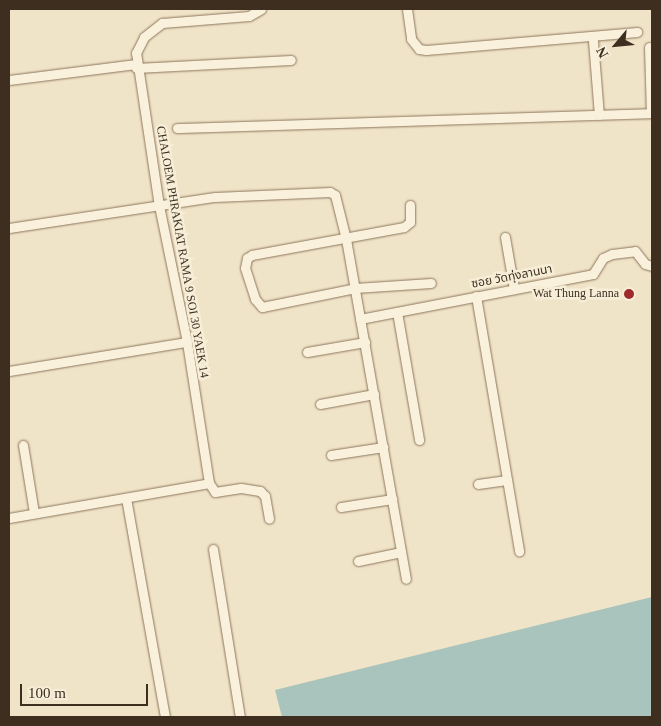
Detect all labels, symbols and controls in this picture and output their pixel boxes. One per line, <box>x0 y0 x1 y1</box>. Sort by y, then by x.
north arrow <box>591 20 641 70</box>
text: N <box>593 44 611 60</box>
street label: CHALOEM PHRAKIAT RAMA 9 SOI 30 YAEK 14 <box>153 124 211 380</box>
street label: ซอย วัดทุ่งลานนา <box>470 262 554 292</box>
place label: Wat Thung Lanna <box>533 287 619 301</box>
marker: Wat Thung Lanna <box>623 288 635 300</box>
scale bar <box>22 674 150 706</box>
text: 100 m <box>28 685 66 701</box>

